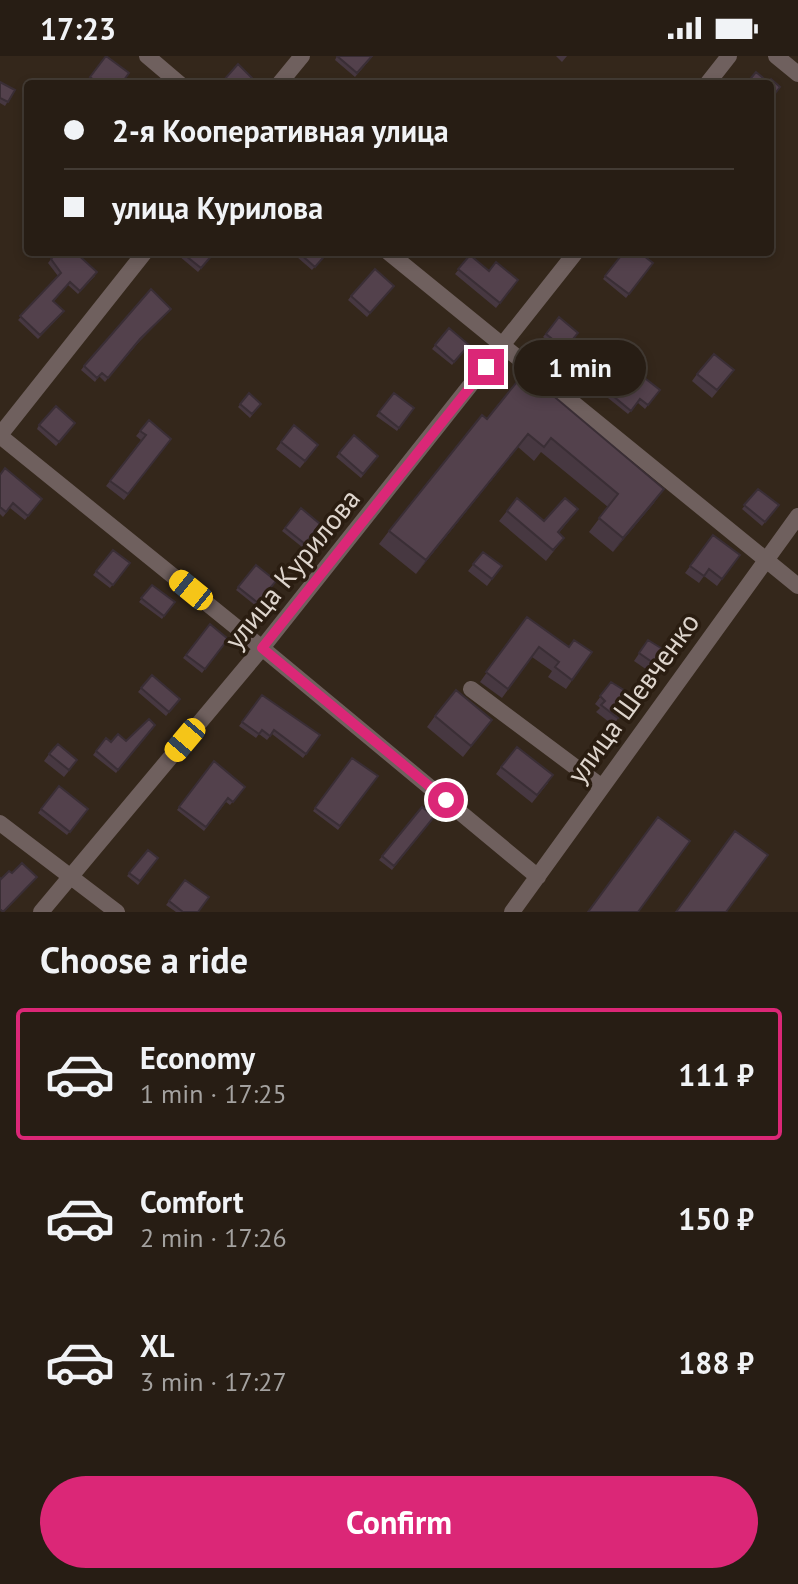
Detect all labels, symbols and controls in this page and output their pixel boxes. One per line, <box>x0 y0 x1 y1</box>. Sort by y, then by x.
text: 17:23 <box>40 9 116 48</box>
text: 2-я Кооперативная улица <box>112 111 449 150</box>
text: улица Курилова <box>112 188 323 227</box>
callout: 1 min <box>514 339 646 395</box>
route end <box>468 349 504 385</box>
text: 1 min <box>548 351 612 384</box>
street label: улица Курилова <box>215 481 368 657</box>
car <box>165 566 217 614</box>
street label: улица Шевченко <box>558 605 707 791</box>
car <box>160 714 210 766</box>
route start <box>428 782 464 818</box>
text: Choose a ride <box>40 936 248 983</box>
icon: car <box>44 1038 116 1110</box>
text: Economy <box>140 1038 255 1077</box>
text: 111 ₽ <box>678 1055 754 1094</box>
text: 1 min · 17:25 <box>140 1077 287 1110</box>
icon: car <box>44 1182 116 1254</box>
text: Comfort <box>140 1182 243 1221</box>
text: 150 ₽ <box>678 1199 754 1238</box>
text: 2 min · 17:26 <box>140 1221 287 1254</box>
icon: car <box>44 1326 116 1398</box>
text: XL <box>140 1326 174 1365</box>
text: 188 ₽ <box>678 1343 754 1382</box>
text: 3 min · 17:27 <box>140 1365 287 1398</box>
button: Confirm <box>40 1476 758 1568</box>

